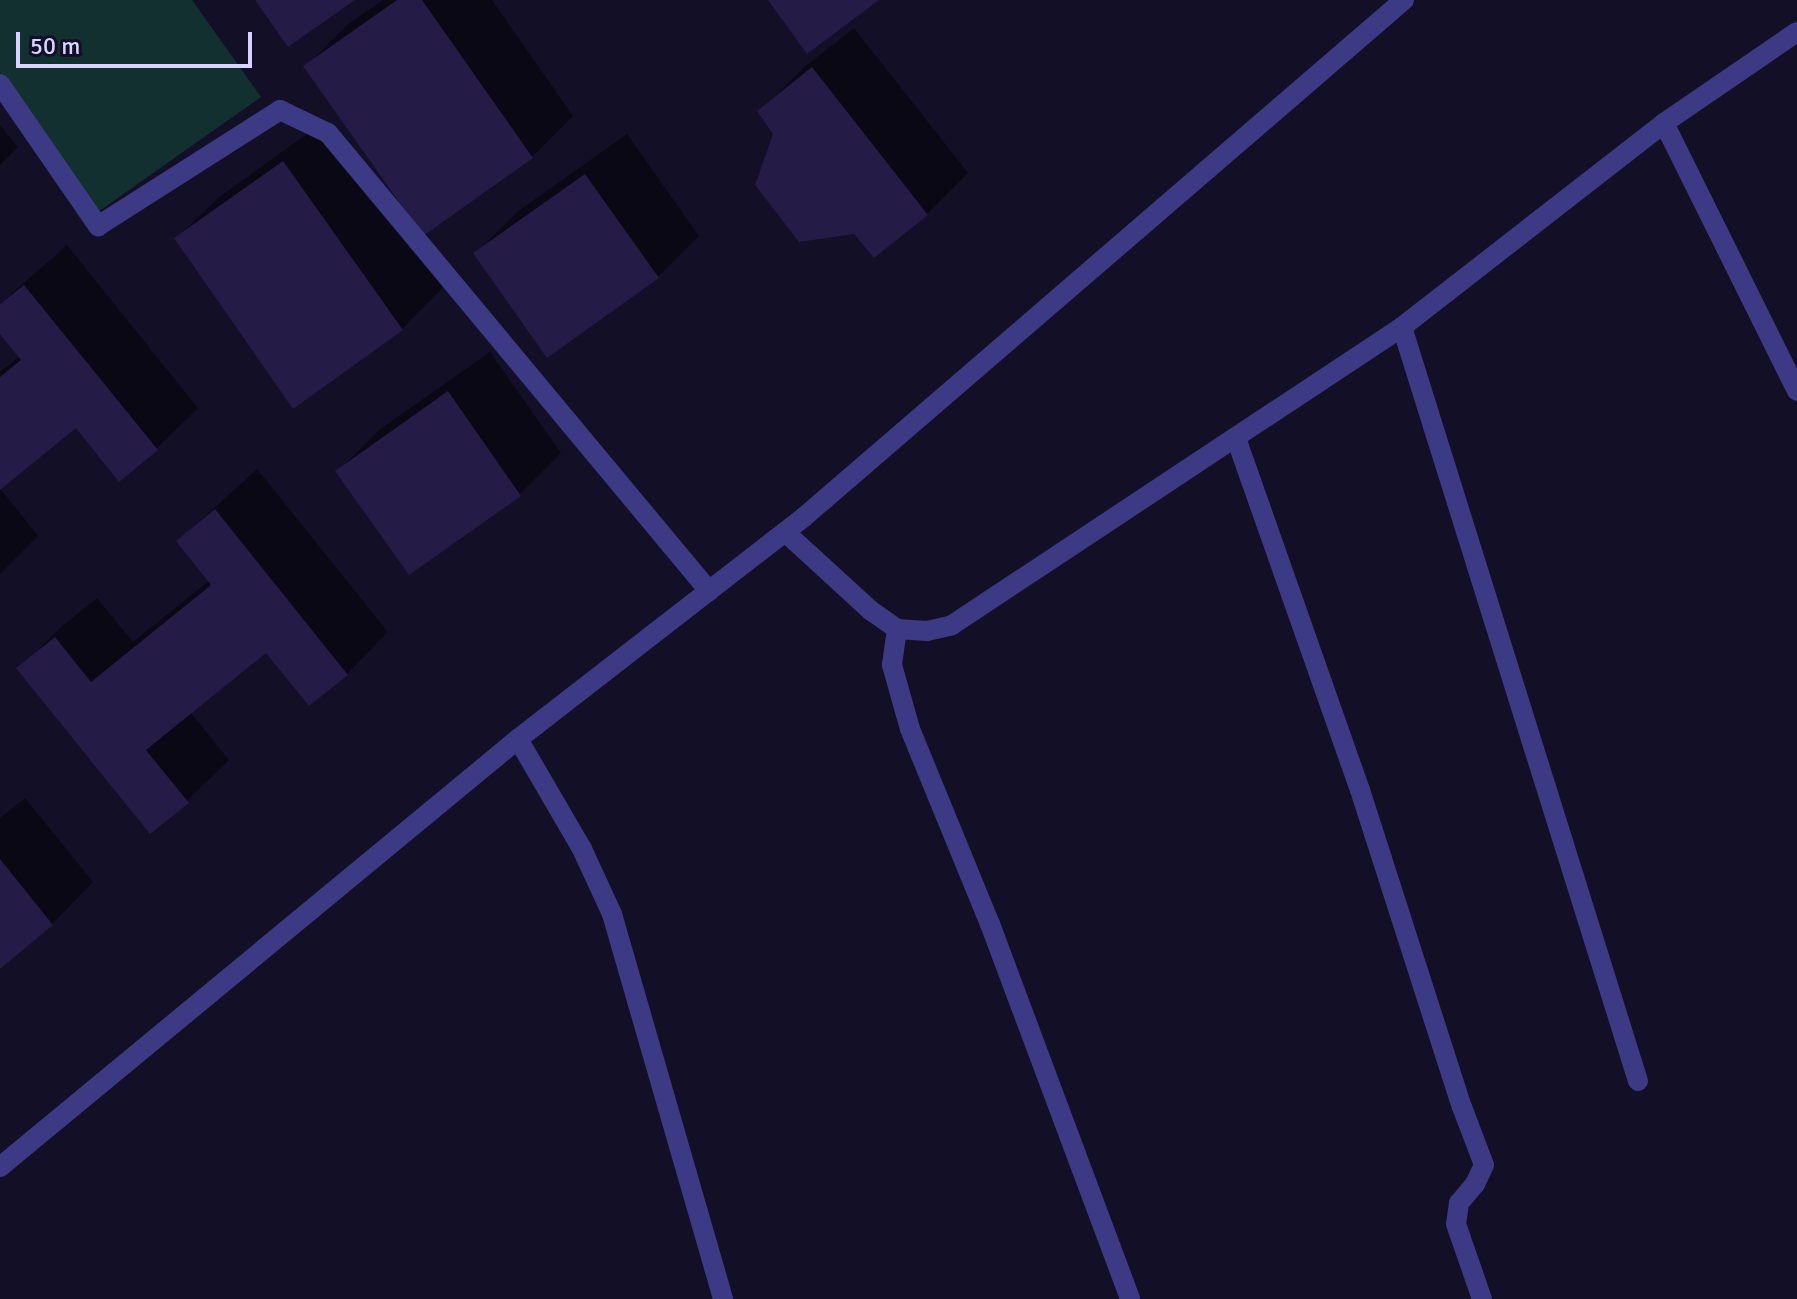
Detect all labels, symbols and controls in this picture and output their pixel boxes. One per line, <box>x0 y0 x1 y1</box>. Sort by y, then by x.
scale bar <box>20 16 256 66</box>
text: 50 m <box>30 31 80 61</box>

